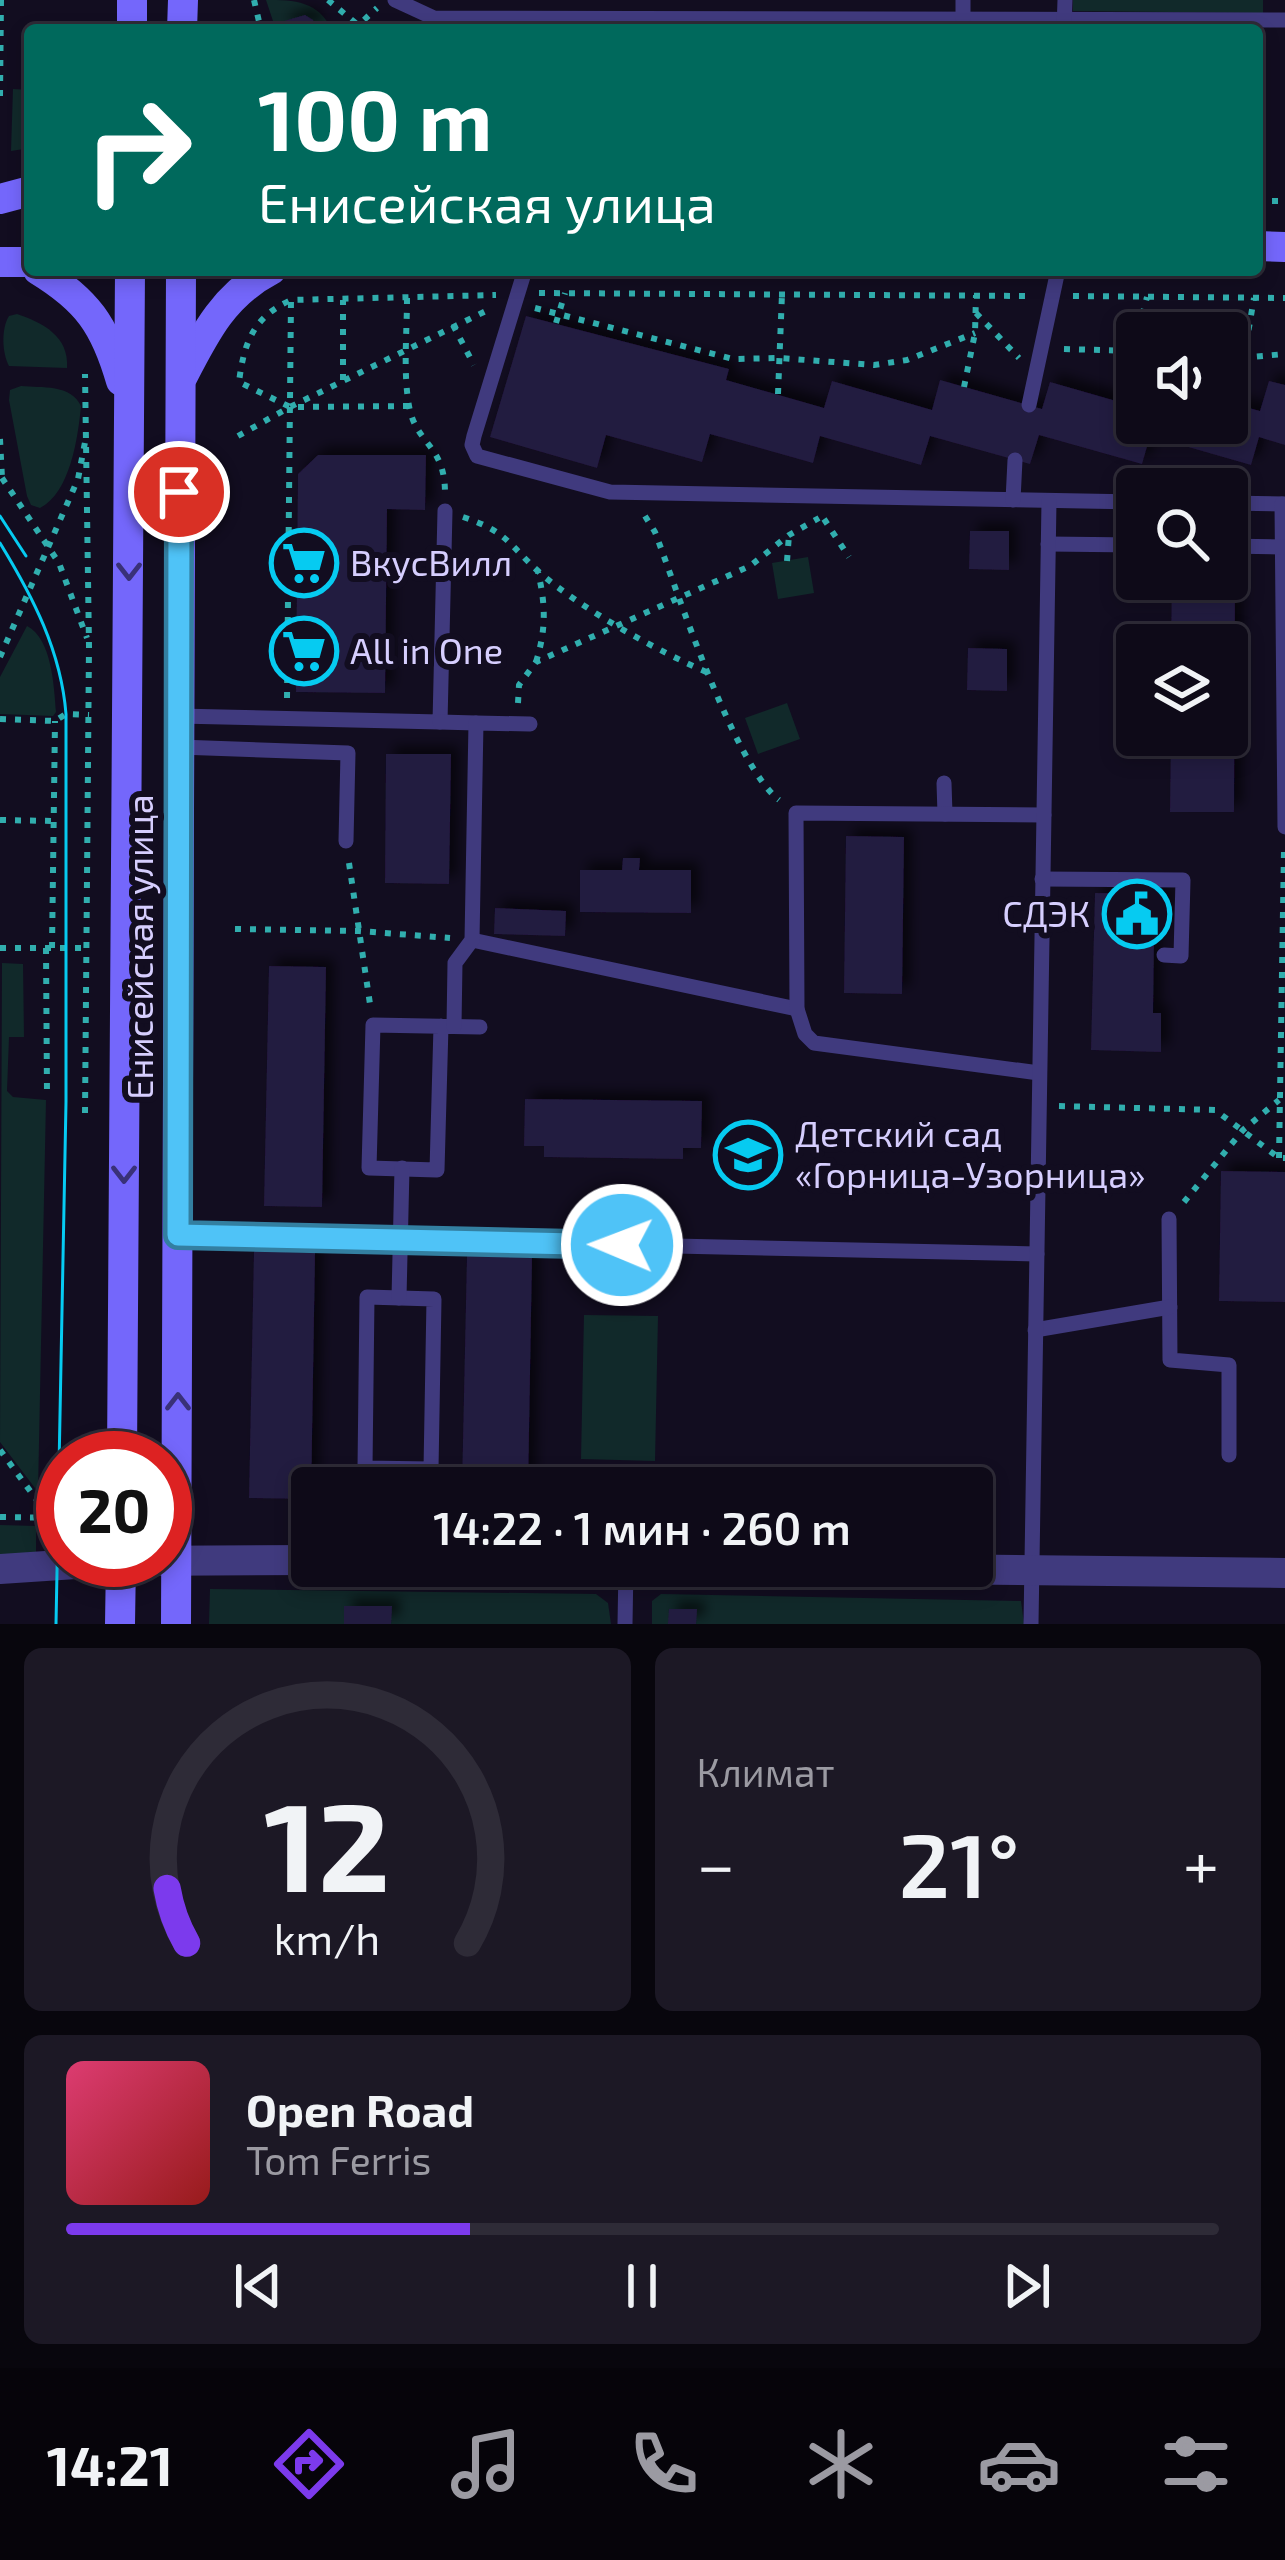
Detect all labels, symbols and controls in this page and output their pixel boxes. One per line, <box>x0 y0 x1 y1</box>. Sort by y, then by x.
text: 100 m <box>258 67 492 168</box>
icon: right <box>60 72 216 228</box>
text: Енисейская улица <box>258 169 716 234</box>
map controls <box>1116 312 1248 756</box>
button: sound <box>1116 312 1248 444</box>
pin <box>128 441 230 543</box>
icon: arrive <box>146 459 212 525</box>
button: search <box>1116 468 1248 600</box>
supermarket icon: ВкусВилл <box>269 528 339 598</box>
place label: ВкусВилл <box>350 540 512 584</box>
one-way arrow <box>116 563 142 581</box>
supermarket icon: All in One <box>269 616 339 686</box>
button: layers <box>1116 624 1248 756</box>
place label: All in One <box>350 628 503 671</box>
street label: Енисейская улица <box>117 794 161 1100</box>
public building icon: СДЭК <box>1102 879 1172 949</box>
place label: СДЭК <box>1002 891 1090 934</box>
place label: Детский сад «Горница-Узорница» <box>795 1111 1145 1195</box>
school or university icon: Детский сад «Горница-Узорница» <box>713 1120 783 1190</box>
one-way arrow <box>111 1166 137 1184</box>
position arrow <box>559 1182 685 1308</box>
one-way arrow <box>165 1392 191 1410</box>
speed limit sign: 20 <box>36 1431 192 1587</box>
text: 14:22 · 1 мин · 260 m <box>433 1500 851 1554</box>
text: Климат <box>697 1748 835 1795</box>
text: 12 <box>264 1767 390 1917</box>
text: 21° <box>898 1808 1019 1916</box>
text: − <box>697 1823 735 1902</box>
text: + <box>1183 1823 1219 1902</box>
text: km/h <box>274 1911 380 1963</box>
text: Open Road <box>246 2082 474 2136</box>
text: Tom Ferris <box>246 2136 431 2183</box>
icon: previous <box>225 2253 291 2319</box>
icon: pause <box>609 2253 675 2319</box>
icon: next <box>994 2253 1060 2319</box>
icon: directions <box>267 2422 351 2506</box>
icon: music <box>444 2422 528 2506</box>
icon: phone <box>622 2422 706 2506</box>
icon: climate <box>799 2422 883 2506</box>
icon: car <box>977 2422 1061 2506</box>
icon: filters <box>1154 2422 1238 2506</box>
text: 14:21 <box>47 2432 173 2497</box>

